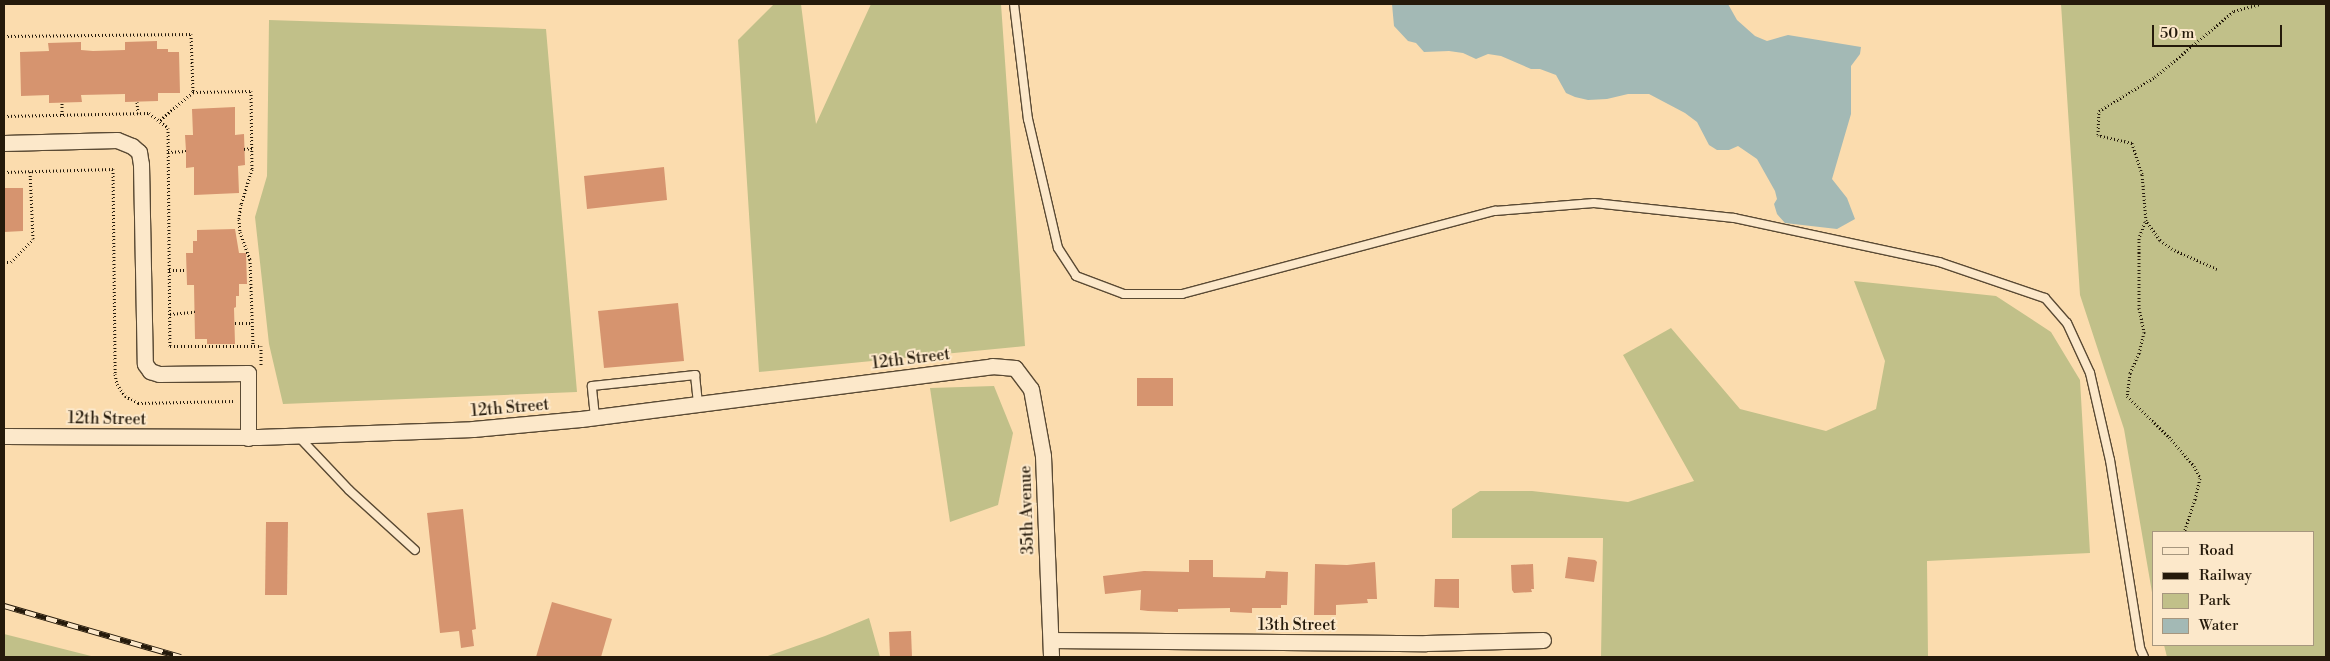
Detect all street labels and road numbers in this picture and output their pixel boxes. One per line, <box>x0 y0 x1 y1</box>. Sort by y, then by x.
street label: 12th Street <box>871 345 951 373</box>
street label: 12th Street <box>470 395 550 421</box>
street label: 12th Street <box>68 409 146 429</box>
street label: 35th Avenue <box>1016 465 1038 555</box>
street label: 13th Street <box>1258 615 1336 635</box>

